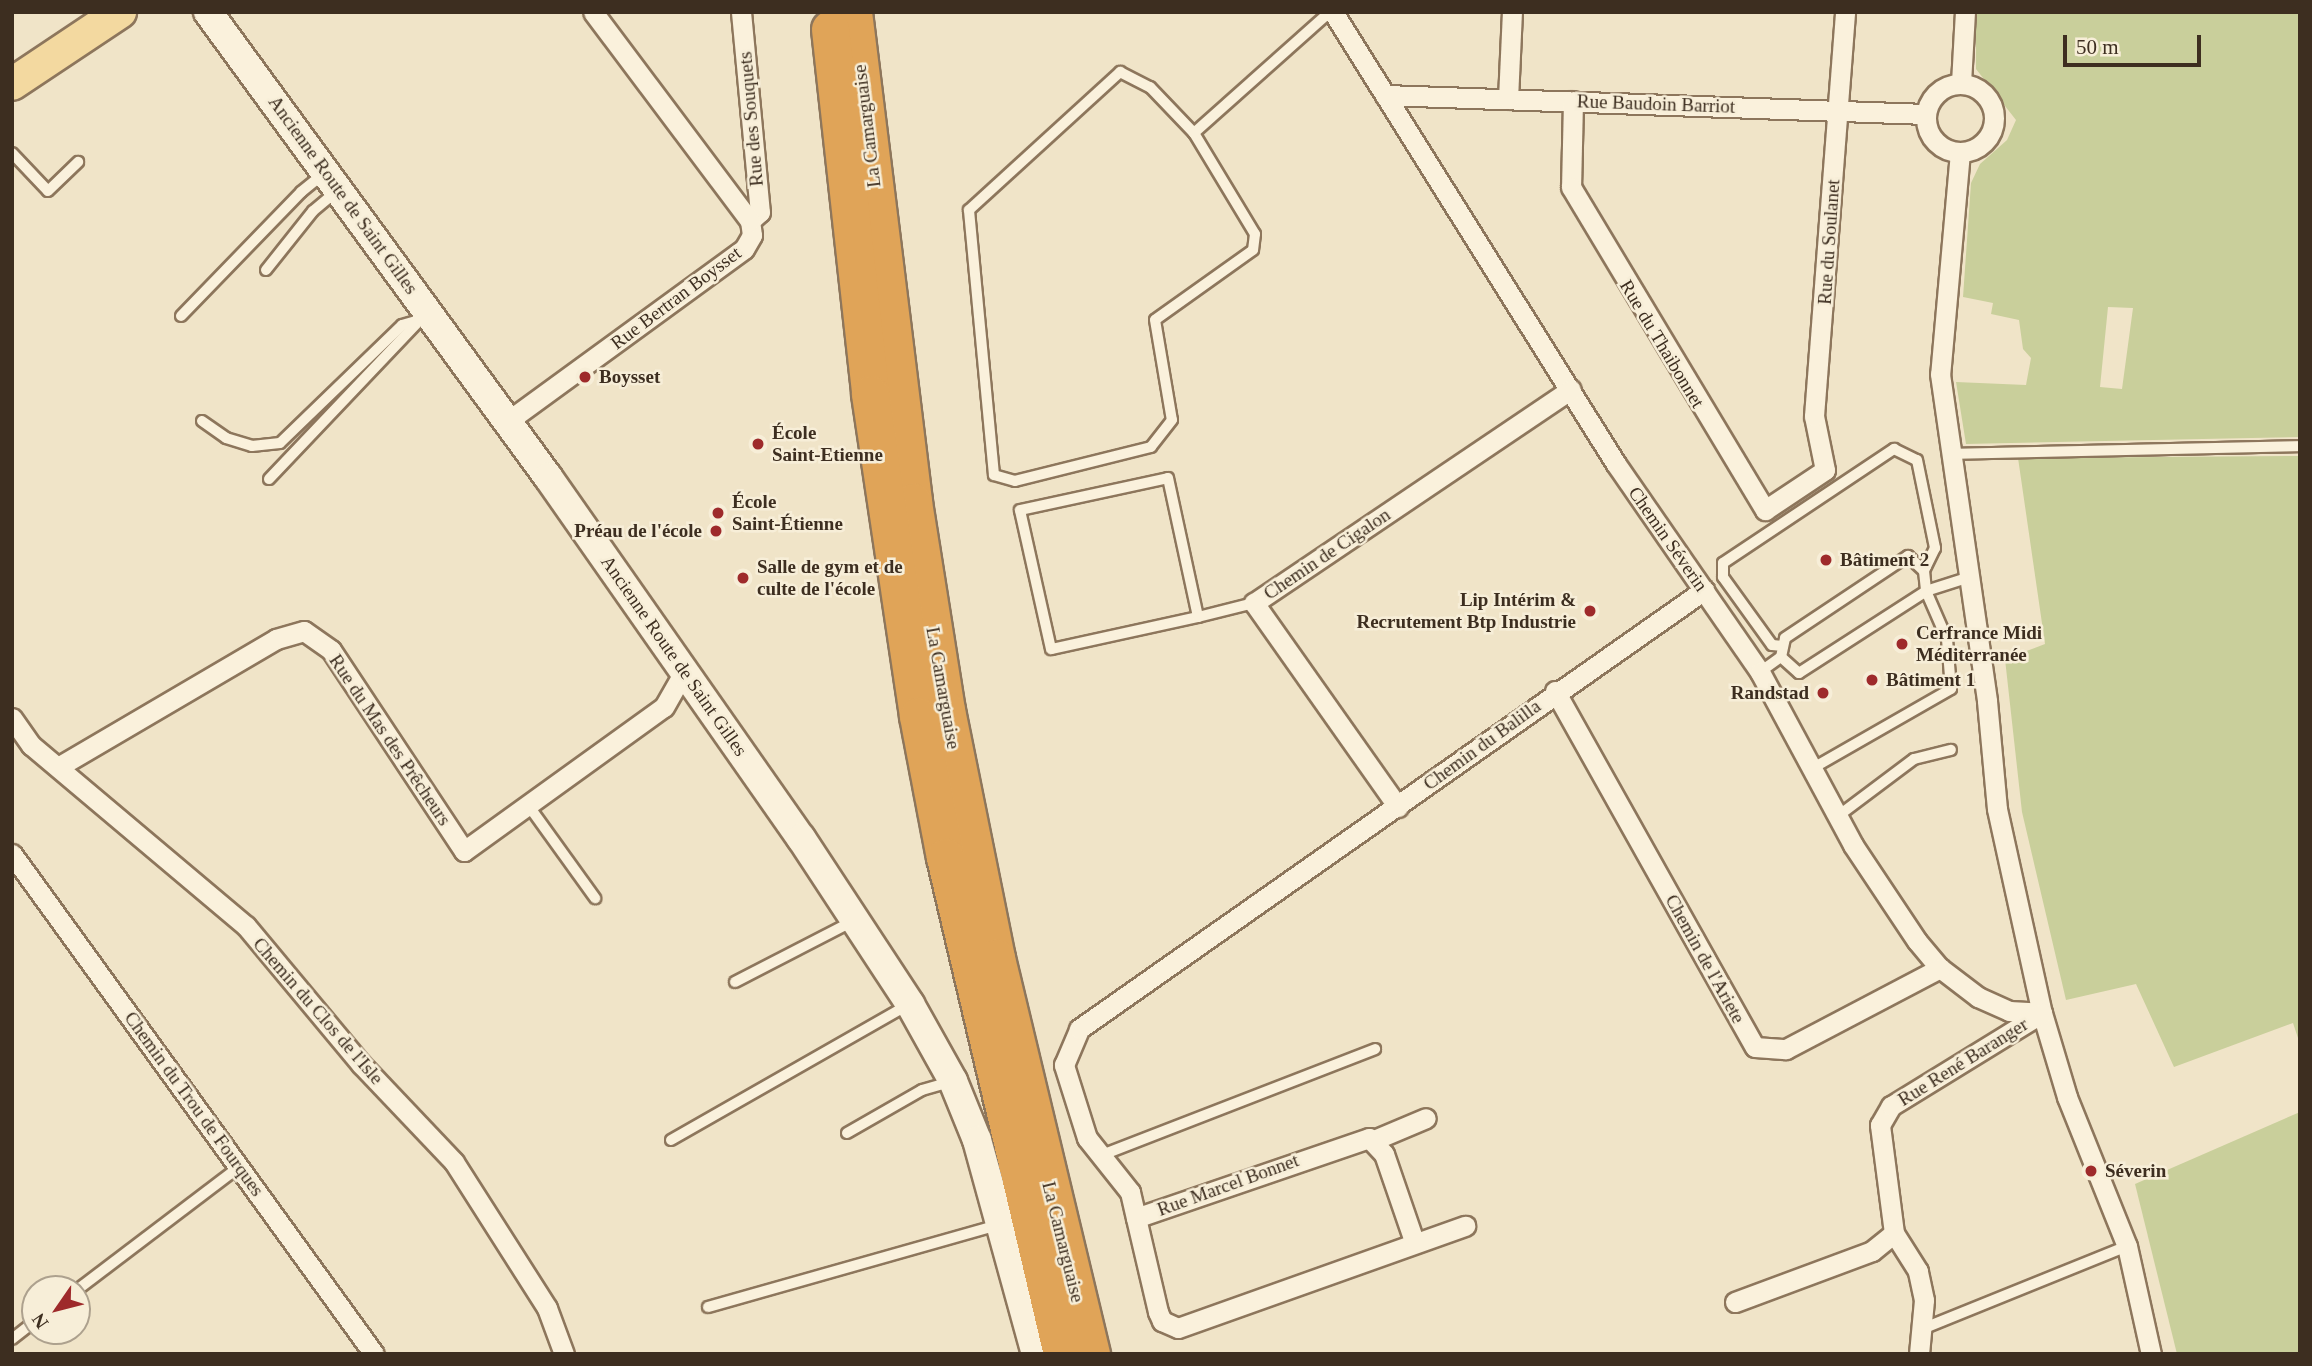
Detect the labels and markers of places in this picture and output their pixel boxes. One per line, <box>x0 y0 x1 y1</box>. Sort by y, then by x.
place label: Boysset <box>599 366 660 388</box>
marker: Boysset <box>577 369 593 385</box>
place label: École Saint-Etienne <box>772 422 883 466</box>
marker: École Saint-Etienne <box>750 436 766 452</box>
place label: École Saint-Étienne <box>732 491 843 535</box>
marker: École Saint-Étienne <box>710 505 726 521</box>
place label: Préau de l'école <box>574 520 702 542</box>
marker: Préau de l'école <box>708 523 724 539</box>
place label: Bâtiment 2 <box>1840 549 1929 571</box>
marker: Bâtiment 2 <box>1818 552 1834 568</box>
place label: Salle de gym et de culte de l'école <box>757 556 903 600</box>
marker: Salle de gym et de culte de l'école <box>735 570 751 586</box>
place label: Lip Intérim & Recrutement Btp Industrie <box>1356 589 1576 633</box>
marker: Lip Intérim & Recrutement Btp Industrie <box>1582 603 1598 619</box>
place label: Cerfrance Midi Méditerranée <box>1916 622 2042 666</box>
marker: Cerfrance Midi Méditerranée <box>1894 636 1910 652</box>
place label: Bâtiment 1 <box>1886 669 1975 691</box>
marker: Bâtiment 1 <box>1864 672 1880 688</box>
place label: Randstad <box>1731 682 1809 704</box>
marker: Randstad <box>1815 685 1831 701</box>
place label: Séverin <box>2105 1160 2166 1182</box>
marker: Séverin <box>2083 1163 2099 1179</box>

